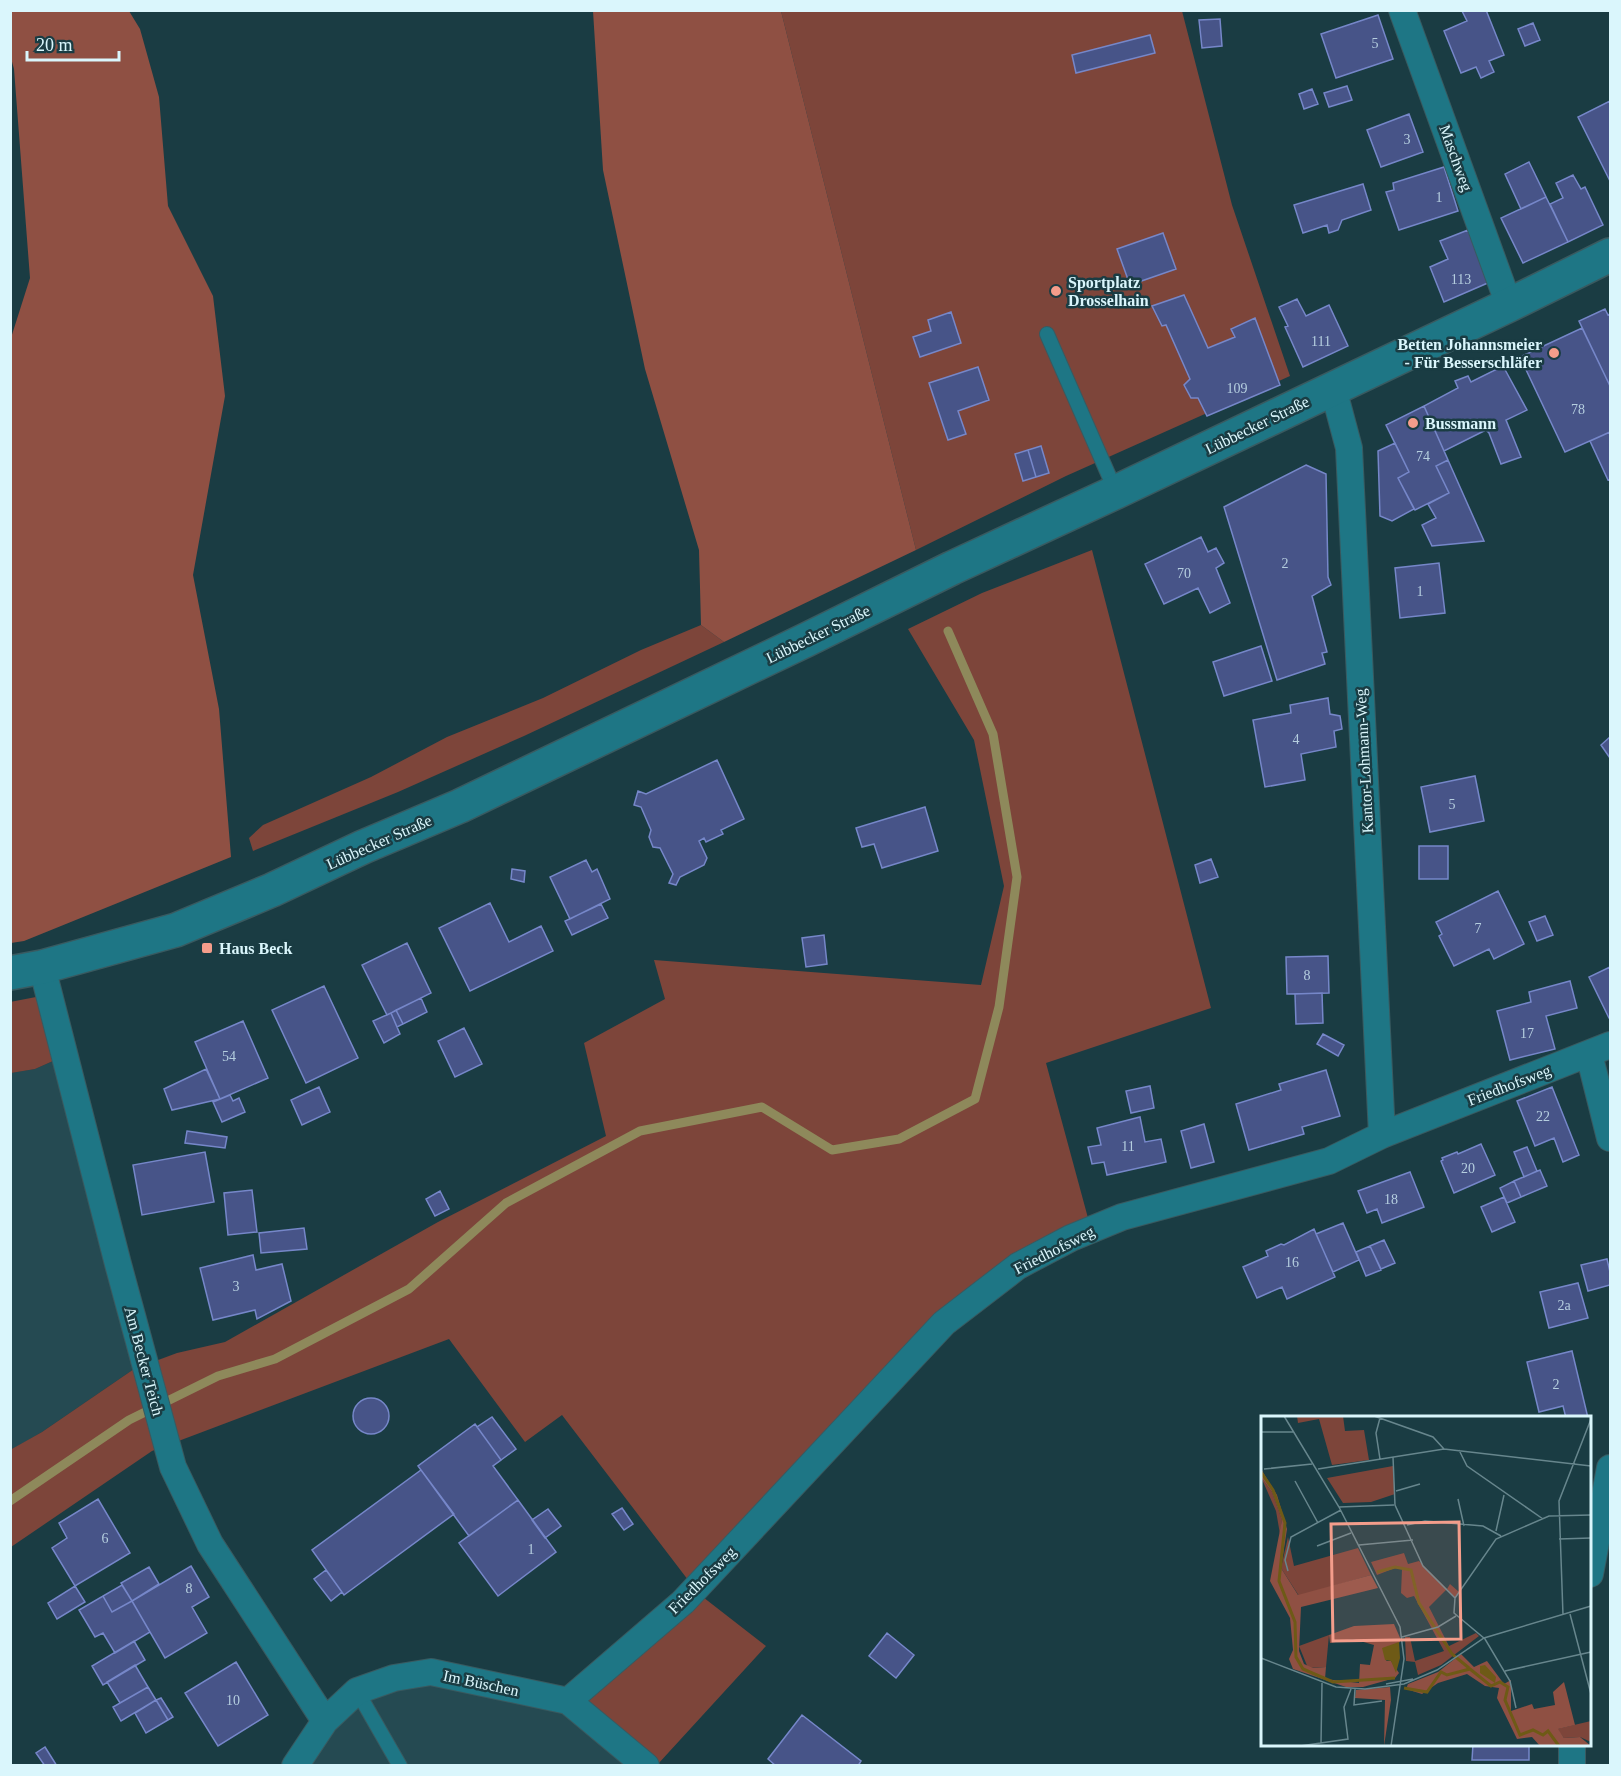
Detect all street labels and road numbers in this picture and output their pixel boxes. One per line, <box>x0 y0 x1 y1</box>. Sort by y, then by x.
street label: Maschweg <box>1435 123 1476 194</box>
street label: Lübbecker Straße <box>1202 393 1312 457</box>
street label: Lübbecker Straße <box>763 602 873 666</box>
street label: Kantor-Lohmann-Weg <box>1352 688 1377 834</box>
street label: Lübbecker Straße <box>324 811 434 873</box>
street label: Friedhofsweg <box>1465 1061 1553 1110</box>
street label: Friedhofsweg <box>1011 1222 1098 1278</box>
street label: Am Becker Teich <box>121 1305 167 1417</box>
street label: Friedhofsweg <box>665 1543 740 1618</box>
street label: Im Büschen <box>442 1667 520 1699</box>

